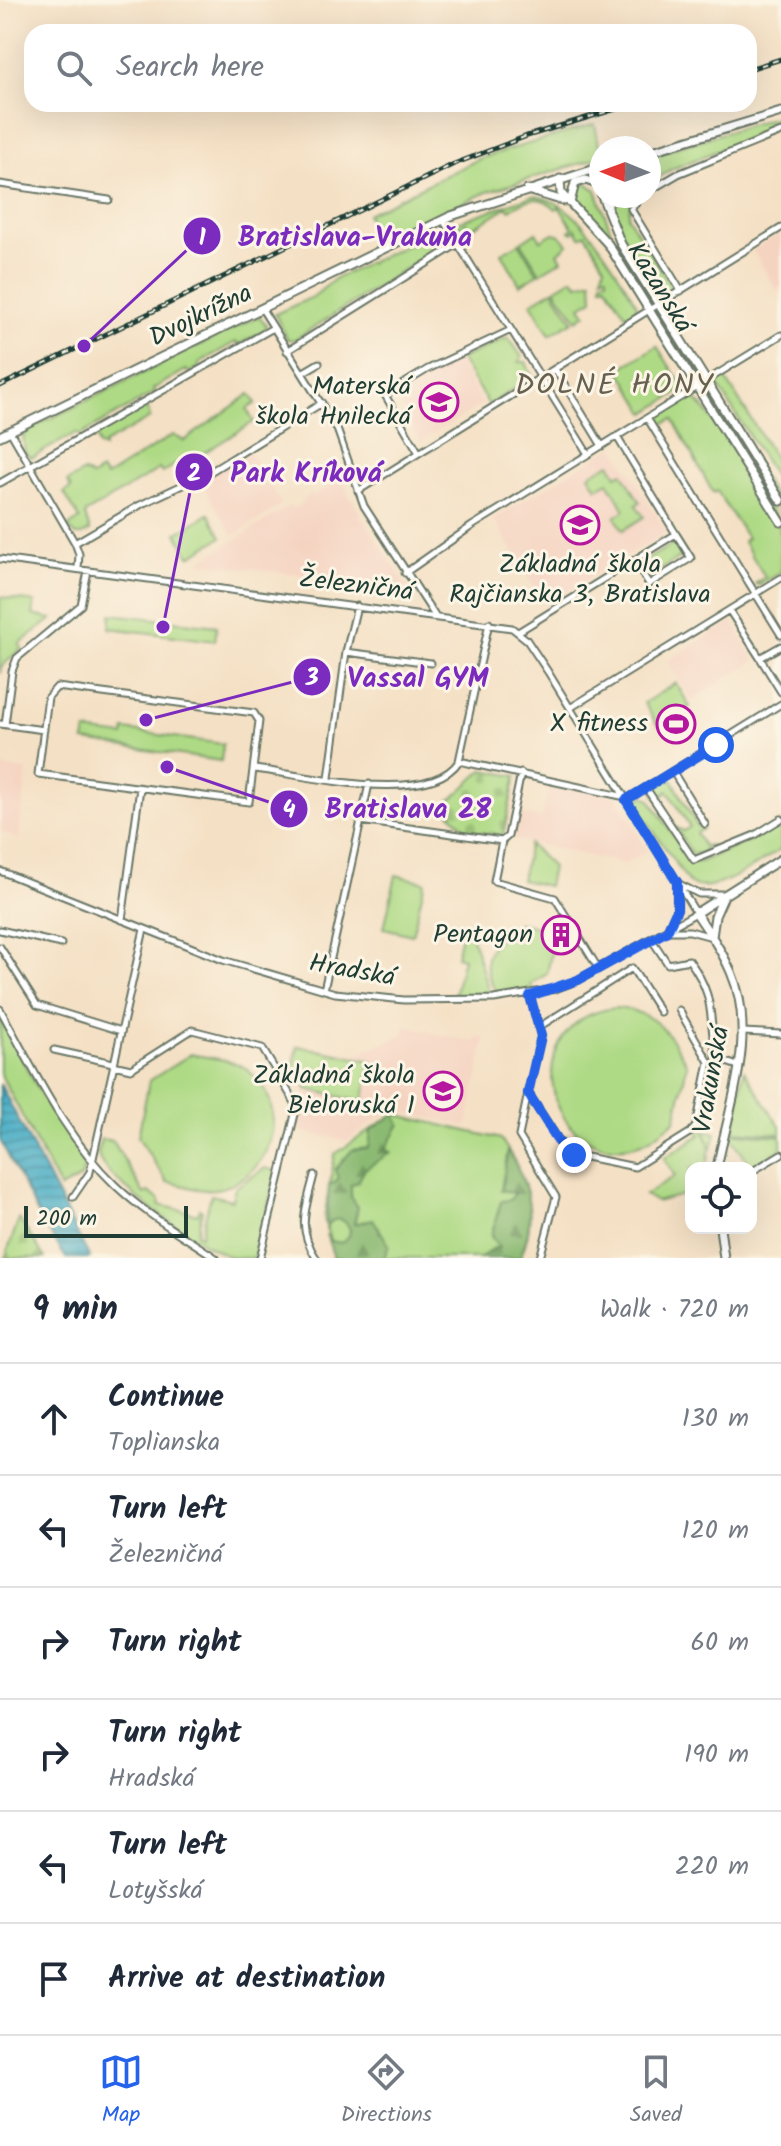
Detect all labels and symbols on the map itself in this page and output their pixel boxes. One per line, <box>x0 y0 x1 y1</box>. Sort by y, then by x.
north arrow <box>589 136 661 208</box>
callout: Bratislava-Vrakuňa <box>182 210 488 262</box>
text: Bratislava-Vrakuňa <box>238 216 472 261</box>
text: 1 <box>198 219 206 258</box>
street label: Kazanská <box>615 234 705 344</box>
street label: Dvojkrížna <box>142 273 260 359</box>
district label: DOLNÉ HONY <box>515 362 715 410</box>
place label: Materská škola Hnilecká <box>255 366 414 438</box>
school or university icon: Materská škola Hnilecká <box>418 381 460 423</box>
callout: Park Kríková <box>174 446 398 498</box>
text: Park Kríková <box>230 452 385 497</box>
text: 2 <box>187 455 201 494</box>
school or university icon: Základná škola Rajčianska 3, Bratislava <box>559 504 601 546</box>
place label: Základná škola Rajčianska 3, Bratislava <box>449 544 711 616</box>
street label: Železničná <box>296 558 418 614</box>
callout: Vassal GYM <box>292 651 505 703</box>
text: Vassal GYM <box>347 657 490 702</box>
text: 3 <box>304 659 319 698</box>
place label: X fitness <box>550 703 648 745</box>
sports icon: X fitness <box>655 703 697 745</box>
route start <box>698 727 734 763</box>
callout: Bratislava 28 <box>269 783 507 835</box>
text: Bratislava 28 <box>325 788 492 833</box>
text: 4 <box>282 791 296 830</box>
place label: Pentagon <box>433 914 533 956</box>
building icon: Pentagon <box>540 914 582 956</box>
street label: Hradská <box>306 943 401 1000</box>
street label: Vrakunská <box>682 1020 743 1137</box>
place label: Základná škola Bieloruská 1 <box>253 1055 415 1127</box>
school or university icon: Základná škola Bieloruská 1 <box>422 1070 464 1112</box>
route end <box>556 1137 592 1173</box>
scale bar <box>24 1202 188 1238</box>

